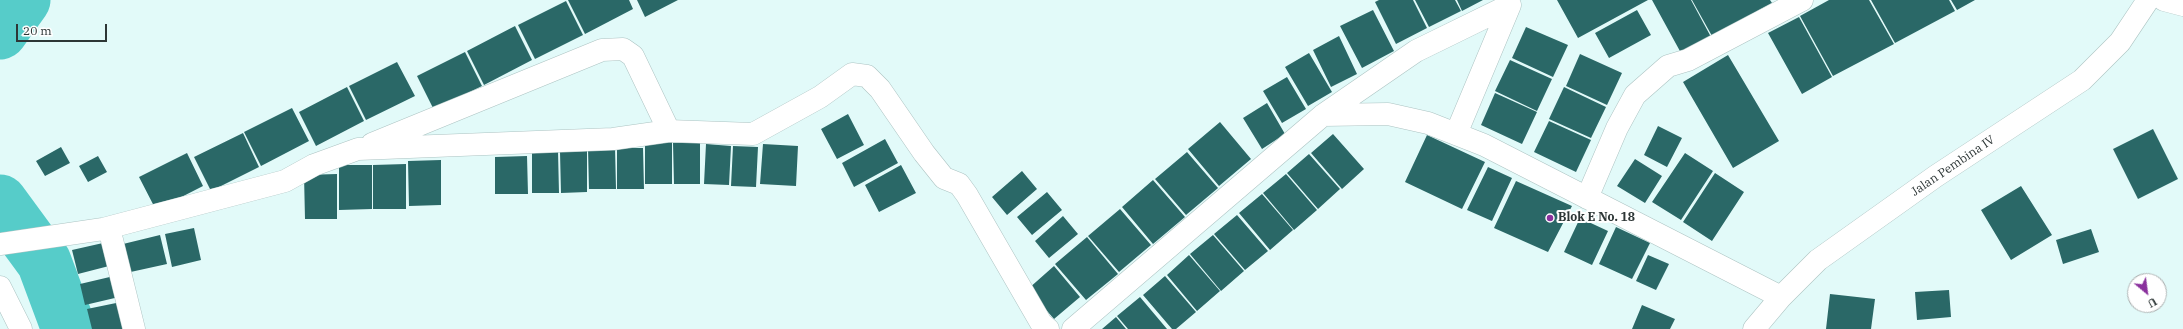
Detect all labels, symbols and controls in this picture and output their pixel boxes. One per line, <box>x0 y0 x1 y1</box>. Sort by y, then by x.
scale bar <box>18 16 109 42</box>
text: 20 m <box>23 23 52 38</box>
street label: Jalan Pembina IV <box>1908 133 1998 199</box>
place label: Blok E No. 18 <box>1558 211 1635 225</box>
marker: Blok E No. 18 <box>1545 213 1555 223</box>
north arrow <box>2127 273 2167 313</box>
text: U <box>2145 294 2159 311</box>

